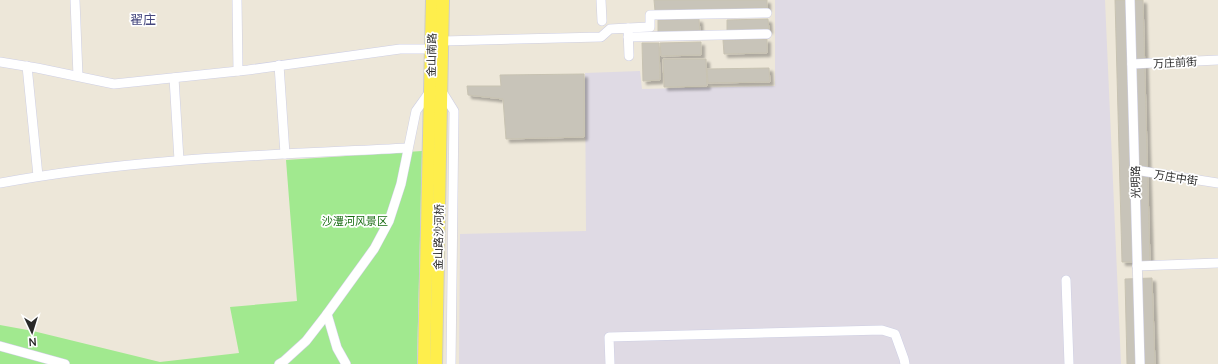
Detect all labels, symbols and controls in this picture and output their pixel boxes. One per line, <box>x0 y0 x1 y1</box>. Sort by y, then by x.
district label: 翟庄 <box>130 10 156 28</box>
street label: 金山南路 <box>423 33 439 77</box>
street label: 万庄前街 <box>1153 53 1197 71</box>
street label: 光明路 <box>1127 165 1143 199</box>
street label: 万庄中街 <box>1153 166 1199 188</box>
street label: 金山路沙河桥 <box>430 204 446 270</box>
park label: 沙澧河风景区 <box>322 213 388 228</box>
north arrow <box>12 312 52 352</box>
text: N <box>28 335 37 350</box>

